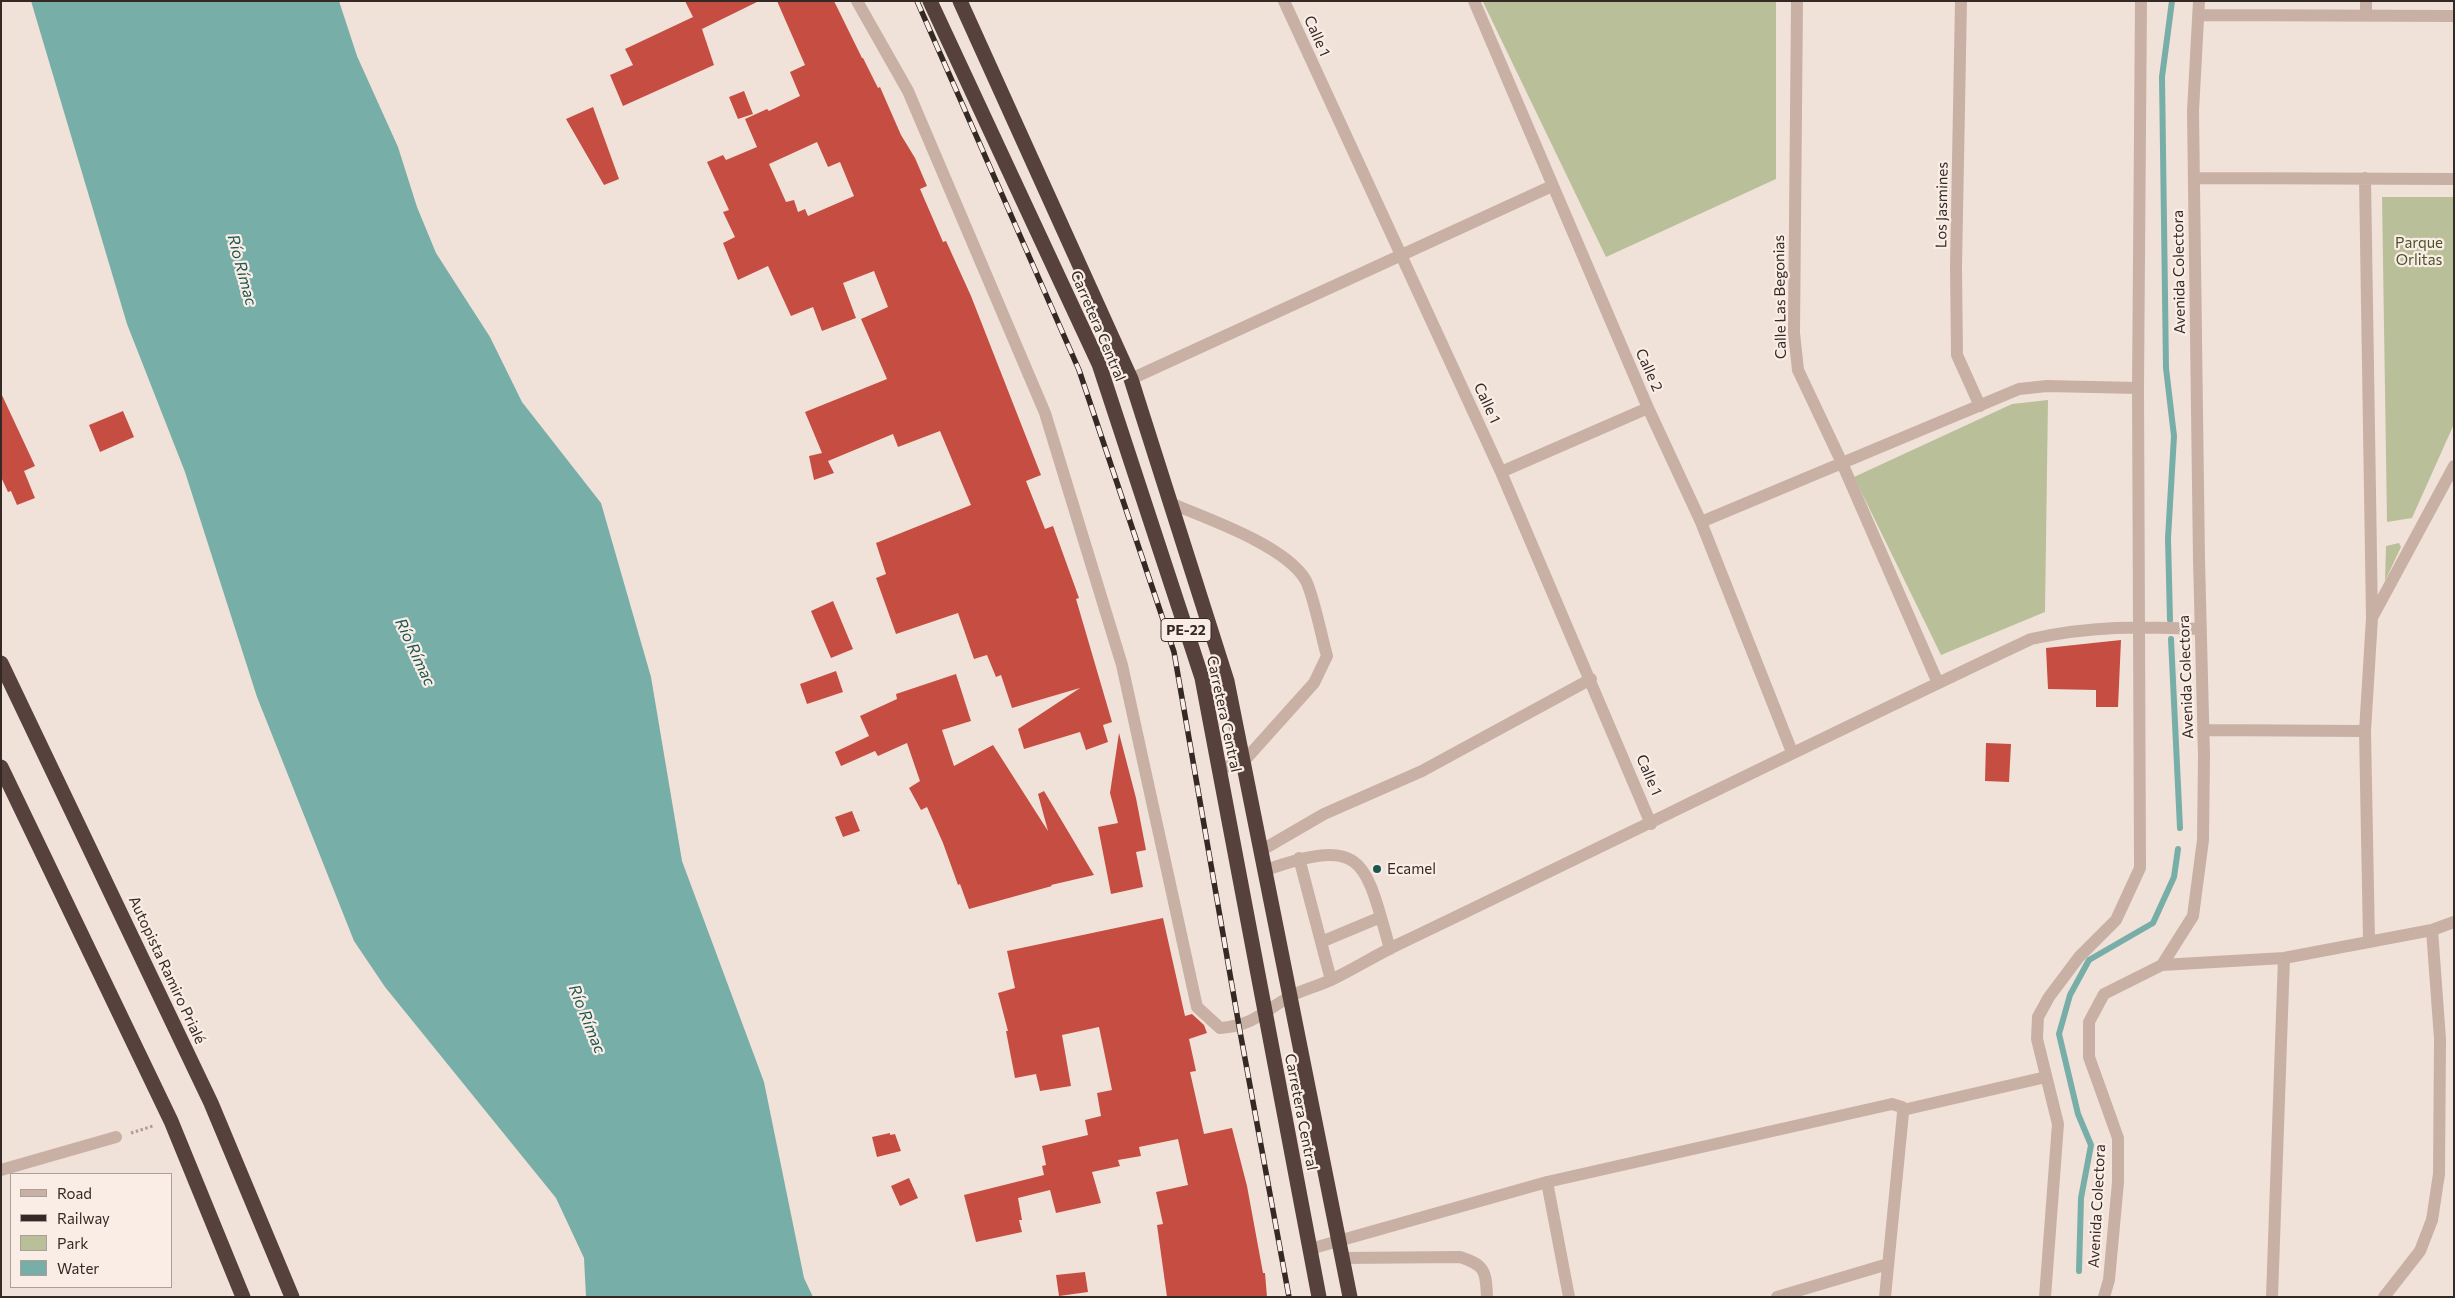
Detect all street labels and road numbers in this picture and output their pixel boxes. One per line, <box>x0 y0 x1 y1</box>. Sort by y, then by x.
street label: Calle 1 <box>1300 13 1334 59</box>
street label: Los Jasmines <box>1932 162 1952 248</box>
street label: Avenida Colectora <box>2169 210 2189 334</box>
street label: Calle Las Begonias <box>1770 235 1790 359</box>
street label: Carretera Central <box>1067 268 1129 384</box>
street label: Calle 2 <box>1632 346 1666 394</box>
street label: Calle 1 <box>1470 380 1504 426</box>
street label: Avenida Colectora <box>2175 615 2197 739</box>
road number: PE-22 <box>1161 618 1211 642</box>
street label: Carretera Central <box>1203 654 1245 774</box>
street label: Calle 1 <box>1632 752 1666 798</box>
street label: Autopista Ramiro Prialé <box>125 893 209 1047</box>
street label: Carretera Central <box>1281 1052 1321 1172</box>
street label: Avenida Colectora <box>2085 1144 2109 1268</box>

